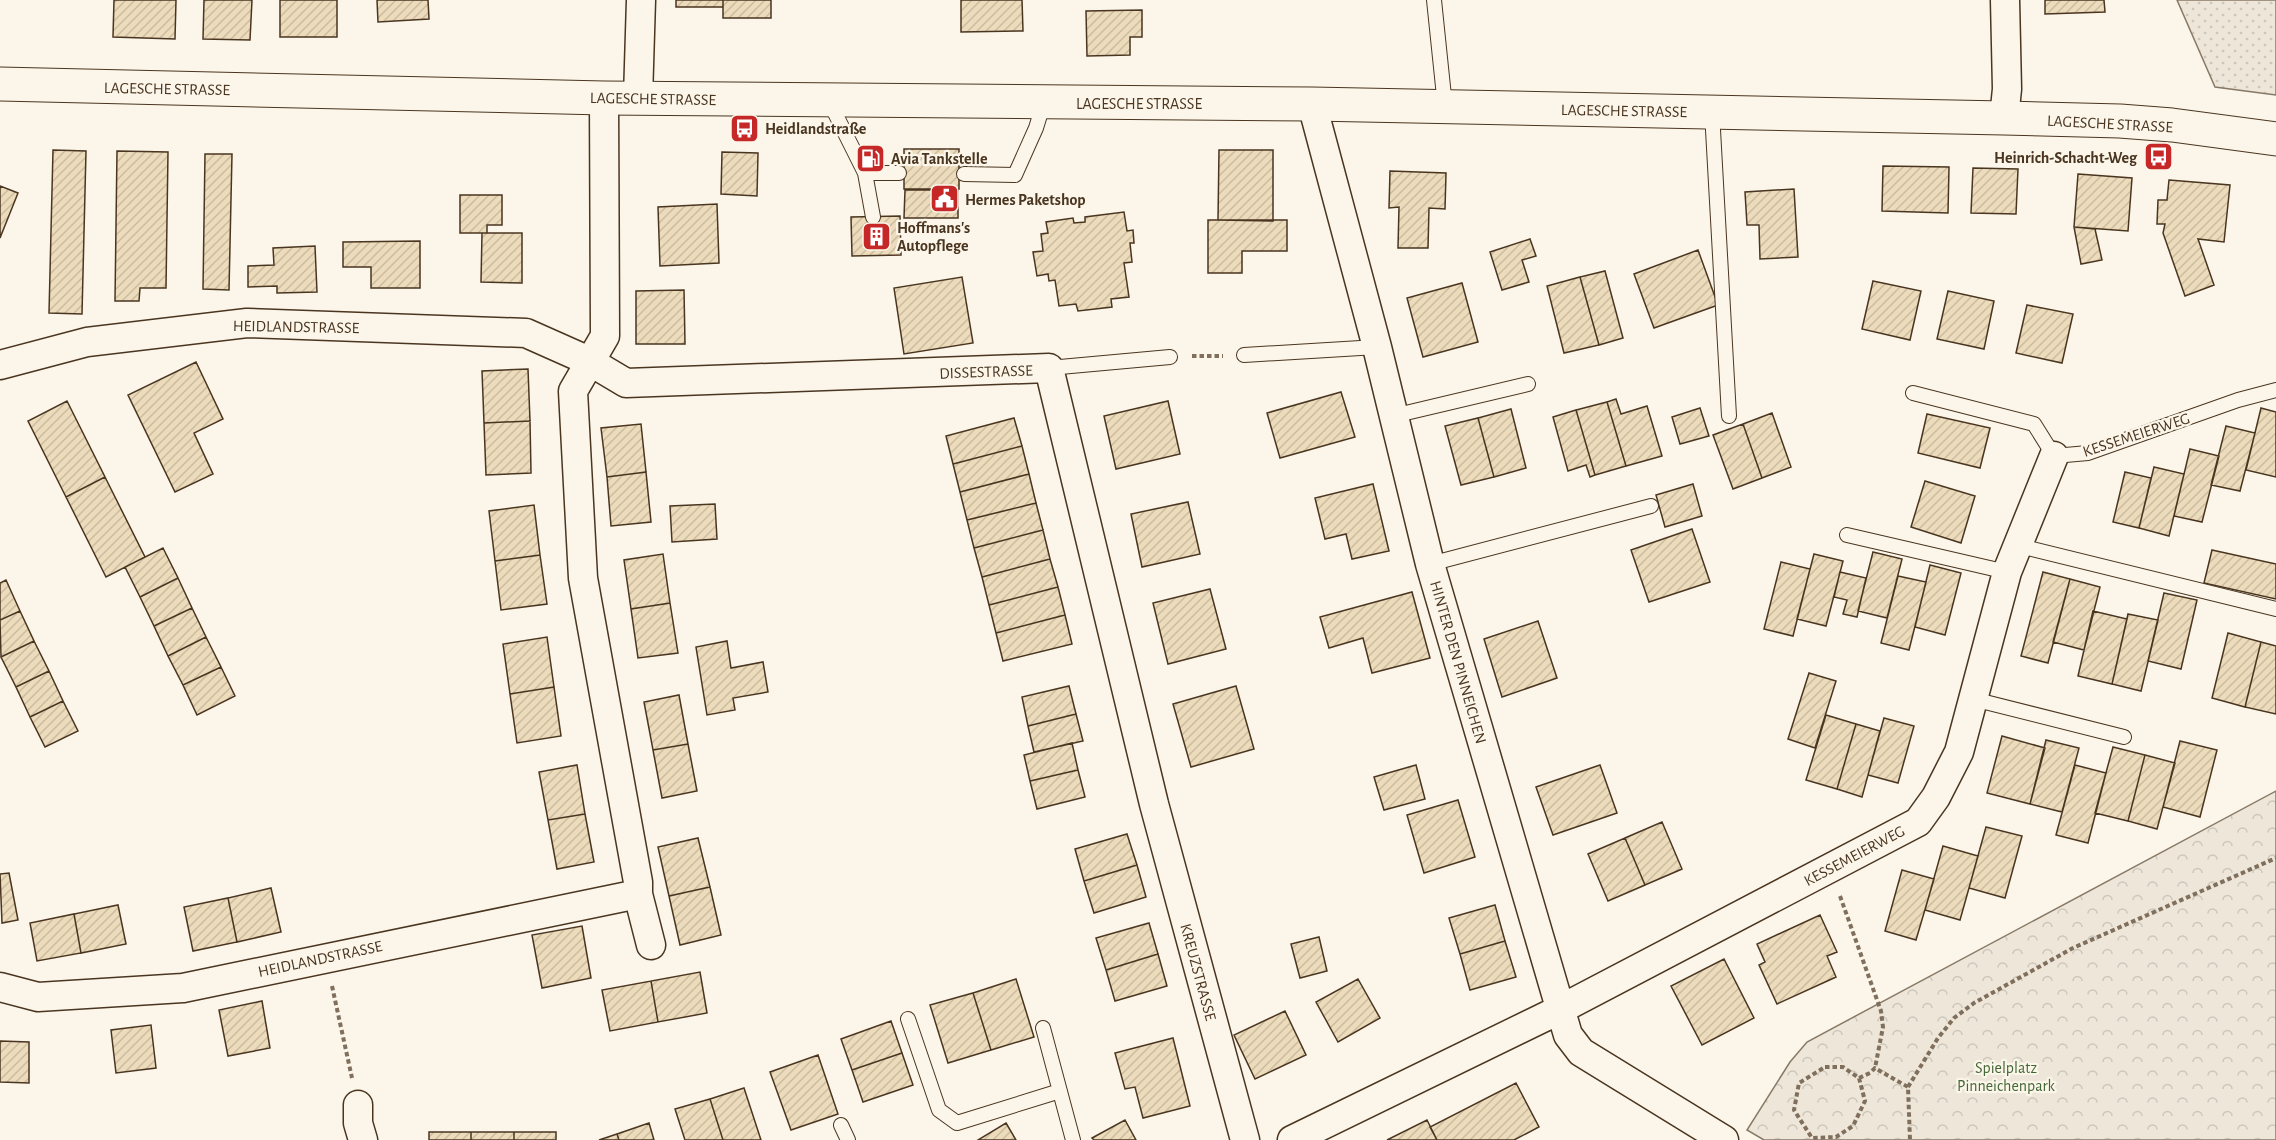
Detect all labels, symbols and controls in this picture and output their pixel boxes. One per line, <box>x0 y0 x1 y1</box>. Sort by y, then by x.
street label: LAGESCHE STRASSE <box>104 80 231 98</box>
street label: LAGESCHE STRASSE <box>590 90 717 108</box>
street label: LAGESCHE STRASSE <box>1076 96 1202 112</box>
street label: LAGESCHE STRASSE <box>1561 102 1688 120</box>
bus stop icon: Heidlandstraße <box>728 112 760 144</box>
street label: LAGESCHE STRASSE <box>2046 113 2174 135</box>
place label: Heidlandstraße <box>765 121 867 137</box>
bus stop icon: Heinrich-Schacht-Weg <box>2142 141 2174 173</box>
fuel station icon: Avia Tankstelle <box>854 142 886 174</box>
place label: Heinrich-Schacht-Weg <box>1994 150 2138 166</box>
place label: Avia Tankstelle <box>891 151 988 167</box>
public building icon: Hermes Paketshop <box>928 183 960 215</box>
place label: Hermes Paketshop <box>965 192 1086 208</box>
building icon: Hoffmans's Autopflege <box>860 220 892 252</box>
place label: Hoffmans's Autopflege <box>897 220 970 254</box>
street label: HEIDLANDSTRASSE <box>233 318 360 336</box>
street label: DISSESTRASSE <box>939 362 1033 382</box>
street label: KESSEMEIERWEG <box>2081 410 2192 460</box>
street label: HINTER DEN PINNEICHEN <box>1427 579 1489 746</box>
street label: KESSEMEIERWEG <box>1801 823 1907 889</box>
street label: KREUZSTRASSE <box>1177 922 1219 1023</box>
street label: HEIDLANDSTRASSE <box>257 938 384 980</box>
park label: Spielplatz Pinneichenpark <box>1957 1060 2056 1094</box>

